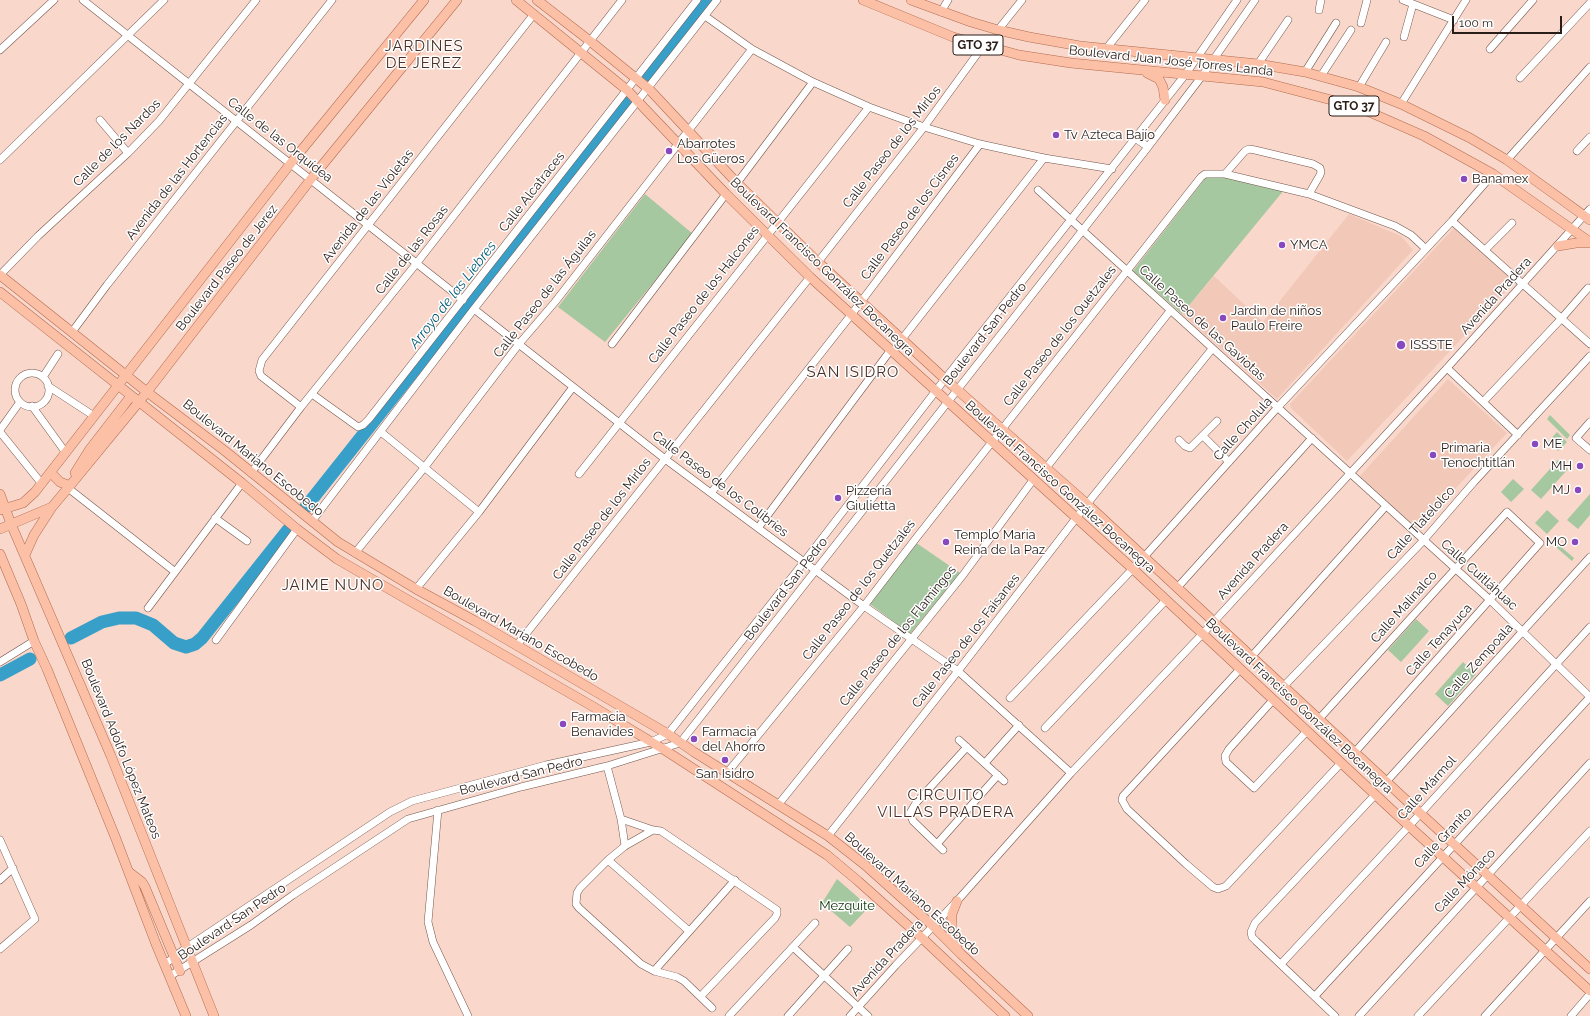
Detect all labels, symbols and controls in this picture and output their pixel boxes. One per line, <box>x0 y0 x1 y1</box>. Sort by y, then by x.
scale bar <box>1454 8 1564 34</box>
text: 100 m <box>1459 16 1493 30</box>
road number: GTO 37 <box>953 35 1003 55</box>
district label: JARDINES DE JEREZ <box>384 37 464 72</box>
street label: Boulevard Juan José Torres Landa <box>1068 43 1274 79</box>
street label: Calle Paseo de los Mirlos <box>840 83 944 211</box>
street label: Calle de las Orquídea <box>224 94 336 186</box>
street label: Calle de los Nardos <box>70 96 164 190</box>
road number: GTO 37 <box>1329 96 1379 116</box>
street label: Avenida de las Hortencias <box>123 111 231 243</box>
place label: Tv Azteca Bajío <box>1064 127 1155 143</box>
marker: Tv Azteca Bajío <box>1051 130 1061 140</box>
place label: Abarrotes Los Güeros <box>677 136 745 167</box>
street label: Avenida de las Violetas <box>319 146 417 266</box>
marker: Abarrotes Los Güeros <box>664 146 674 156</box>
street label: Calle Alcatraces <box>496 149 568 235</box>
street label: Calle Paseo de los Cisnes <box>858 151 962 283</box>
place label: Banamex <box>1472 171 1528 187</box>
marker: Banamex <box>1459 174 1469 184</box>
street label: Boulevard Francisco González Bocanegra <box>727 175 917 359</box>
street label: Boulevard Paseo de Jerez <box>173 202 281 334</box>
street label: Calle de las Rosas <box>372 202 452 298</box>
street label: Calle Paseo de los Halcones <box>645 223 763 367</box>
street label: Calle Paseo de las Águilas <box>490 227 600 361</box>
place label: YMCA <box>1290 237 1327 253</box>
water label: Arroyo de las Liebres <box>406 238 500 352</box>
marker: YMCA <box>1277 240 1287 250</box>
street label: Avenida Pradera <box>1457 254 1535 338</box>
street label: Calle Paseo de las Gaviotas <box>1136 262 1268 384</box>
street label: Calle Paseo de los Quetzales <box>1000 263 1120 409</box>
street label: Boulevard San Pedro <box>940 279 1030 389</box>
place label: Jardin de niños Paulo Freire <box>1231 303 1321 334</box>
marker: Jardin de niños Paulo Freire <box>1218 313 1228 323</box>
place label: ISSSTE <box>1410 337 1453 353</box>
marker: ISSSTE <box>1395 339 1407 351</box>
district label: SAN ISIDRO <box>807 363 899 381</box>
street label: Calle Cholula <box>1210 394 1276 464</box>
street label: Boulevard Mariano Escobedo <box>179 396 327 520</box>
street label: Boulevard Francisco González Bocanegra <box>962 398 1158 576</box>
street label: Calle Paseo de los Colibríes <box>649 428 791 540</box>
place label: ME <box>1543 436 1562 452</box>
marker: ME <box>1530 439 1540 449</box>
place label: Primaria Tenochtitlán <box>1441 440 1515 471</box>
marker: Primaria Tenochtitlán <box>1428 450 1438 460</box>
street label: Calle Paseo de los Mirlos <box>550 455 654 583</box>
place label: MH <box>1551 458 1572 474</box>
marker: MH <box>1575 461 1585 471</box>
place label: MJ <box>1552 482 1570 498</box>
place label: Pizzeria Giulietta <box>846 483 896 514</box>
street label: Calle Tlatelolco <box>1384 483 1458 563</box>
marker: MJ <box>1573 485 1583 495</box>
marker: Pizzeria Giulietta <box>833 493 843 503</box>
street label: Calle Paseo de los Quetzales <box>799 517 919 663</box>
street label: Avenida Pradera <box>1214 519 1292 603</box>
place label: Templo Maria Reina de la Paz <box>954 527 1045 558</box>
street label: Boulevard San Pedro <box>741 534 831 644</box>
place label: MO <box>1546 534 1567 550</box>
street label: Calle Cuitláhuac <box>1437 536 1521 614</box>
marker: Templo Maria Reina de la Paz <box>941 537 951 547</box>
marker: MO <box>1570 537 1580 547</box>
street label: Calle Paseo de los Flamingos <box>836 562 960 710</box>
street label: Calle Malinalco <box>1367 568 1441 646</box>
street label: Calle Paseo de los Faisanes <box>909 571 1023 711</box>
district label: JAIME NUNO <box>282 576 384 594</box>
street label: Boulevard Mariano Escobedo <box>441 583 601 685</box>
street label: Calle Tenayuca <box>1403 601 1475 679</box>
street label: Boulevard Francisco González Bocanegra <box>1202 615 1396 797</box>
street label: Calle Zempoala <box>1441 620 1517 702</box>
street label: Boulevard Adolfo López Mateos <box>78 657 164 841</box>
place label: Farmacia Benavides <box>571 709 634 740</box>
marker: Farmacia Benavides <box>558 719 568 729</box>
place label: Farmacia del Ahorro <box>702 724 765 755</box>
marker: Farmacia del Ahorro <box>689 734 699 744</box>
street label: Boulevard San Pedro <box>458 753 584 799</box>
street label: Calle Mármol <box>1394 753 1460 823</box>
marker: San Isidro <box>720 755 730 765</box>
place label: San Isidro <box>696 766 754 782</box>
district label: CIRCUITO VILLAS PRADERA <box>877 786 1015 821</box>
street label: Calle Granito <box>1411 804 1475 872</box>
street label: Boulevard Mariano Escobedo <box>841 829 983 959</box>
street label: Calle Mónaco <box>1431 846 1499 916</box>
street label: Boulevard San Pedro <box>175 880 289 964</box>
park label: Mezquite <box>819 898 875 914</box>
street label: Avenida Pradera <box>848 917 926 999</box>

